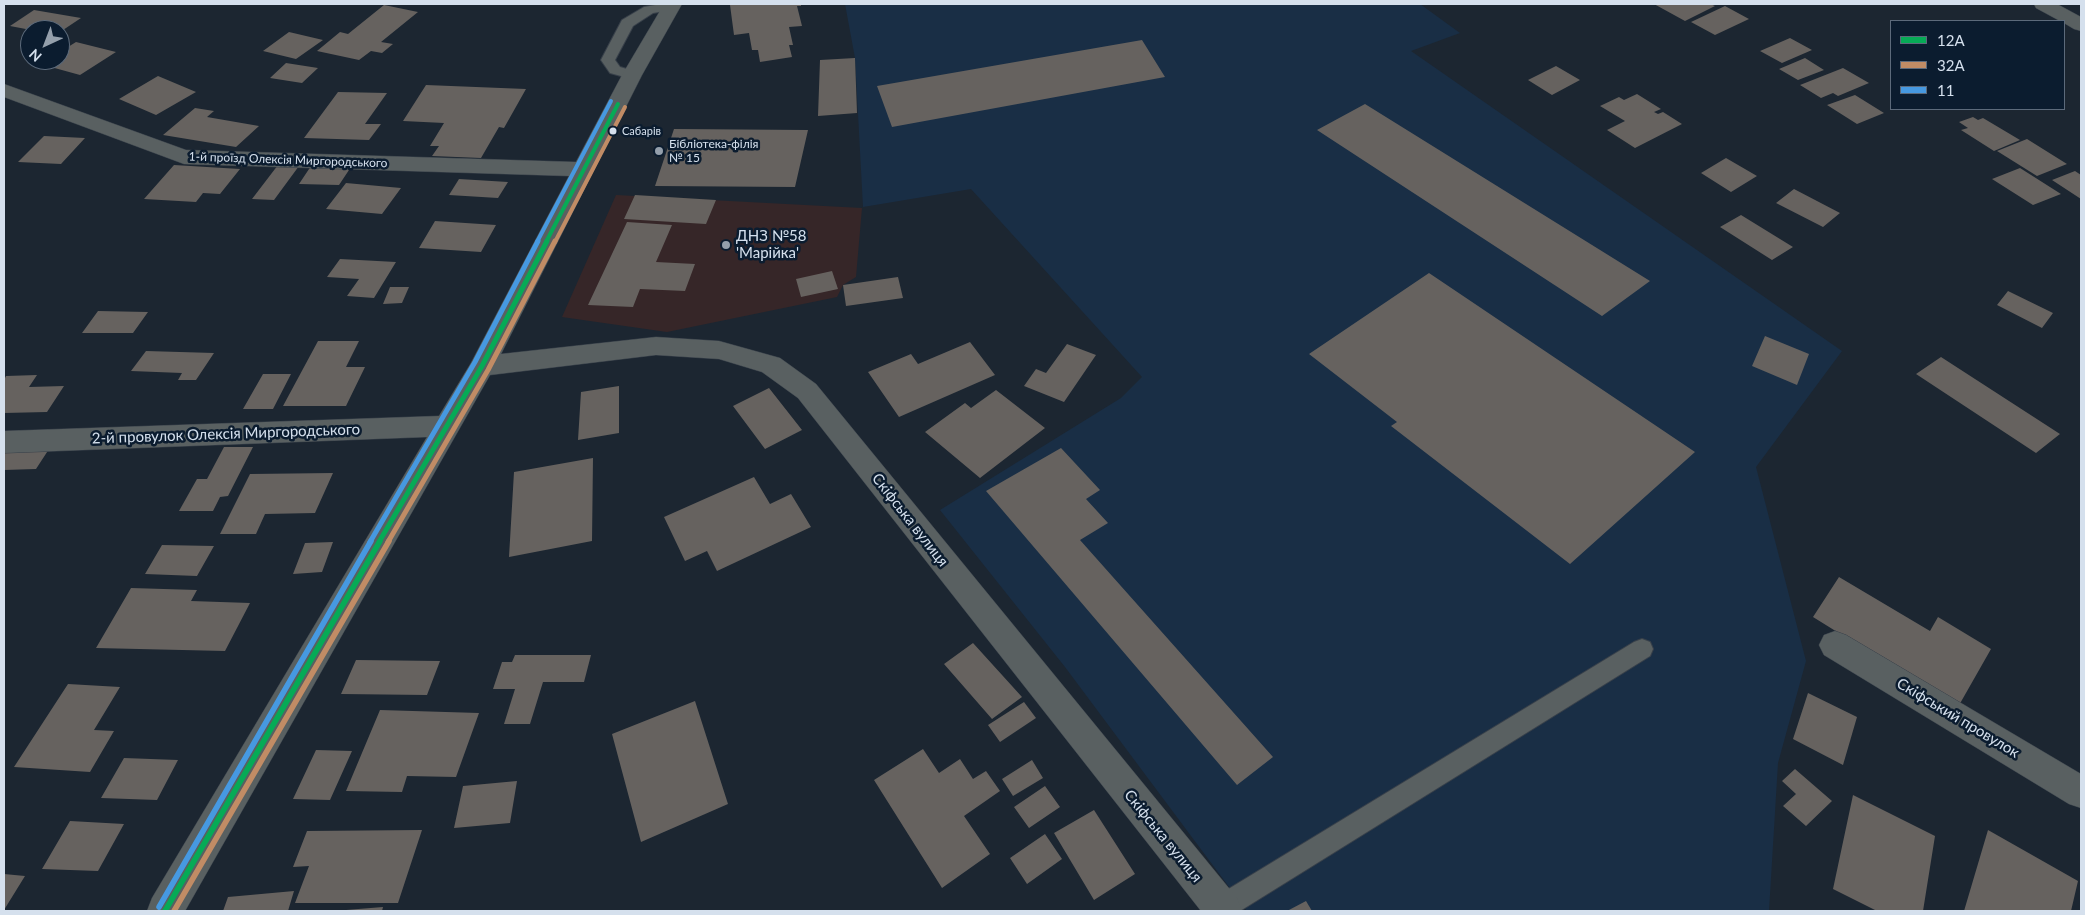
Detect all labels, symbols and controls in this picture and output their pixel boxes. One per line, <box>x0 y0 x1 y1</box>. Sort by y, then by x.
north arrow <box>20 20 70 70</box>
legend <box>1890 20 2065 110</box>
text: 12А <box>1937 31 1965 49</box>
text: N <box>25 46 45 66</box>
text: 32А <box>1937 56 1965 74</box>
text: 11 <box>1937 81 1954 99</box>
place label: Сабарів <box>622 124 661 138</box>
marker: Сабарів <box>608 126 618 136</box>
place label: Бібліотека-філія № 15 <box>669 137 759 165</box>
marker: Бібліотека-філія № 15 <box>653 145 665 157</box>
street label: 1-й проїзд Олексія Миргородського <box>188 149 388 171</box>
place label: ДНЗ №58 'Марійка' <box>736 227 806 262</box>
marker: ДНЗ №58 'Марійка' <box>720 239 732 251</box>
street label: 2-й провулок Олексія Миргородського <box>92 420 360 448</box>
street label: Скіфська вулиця <box>868 470 952 570</box>
street label: Скіфський провулок <box>1893 674 2023 762</box>
street label: Скіфська вулиця <box>1120 786 1206 886</box>

